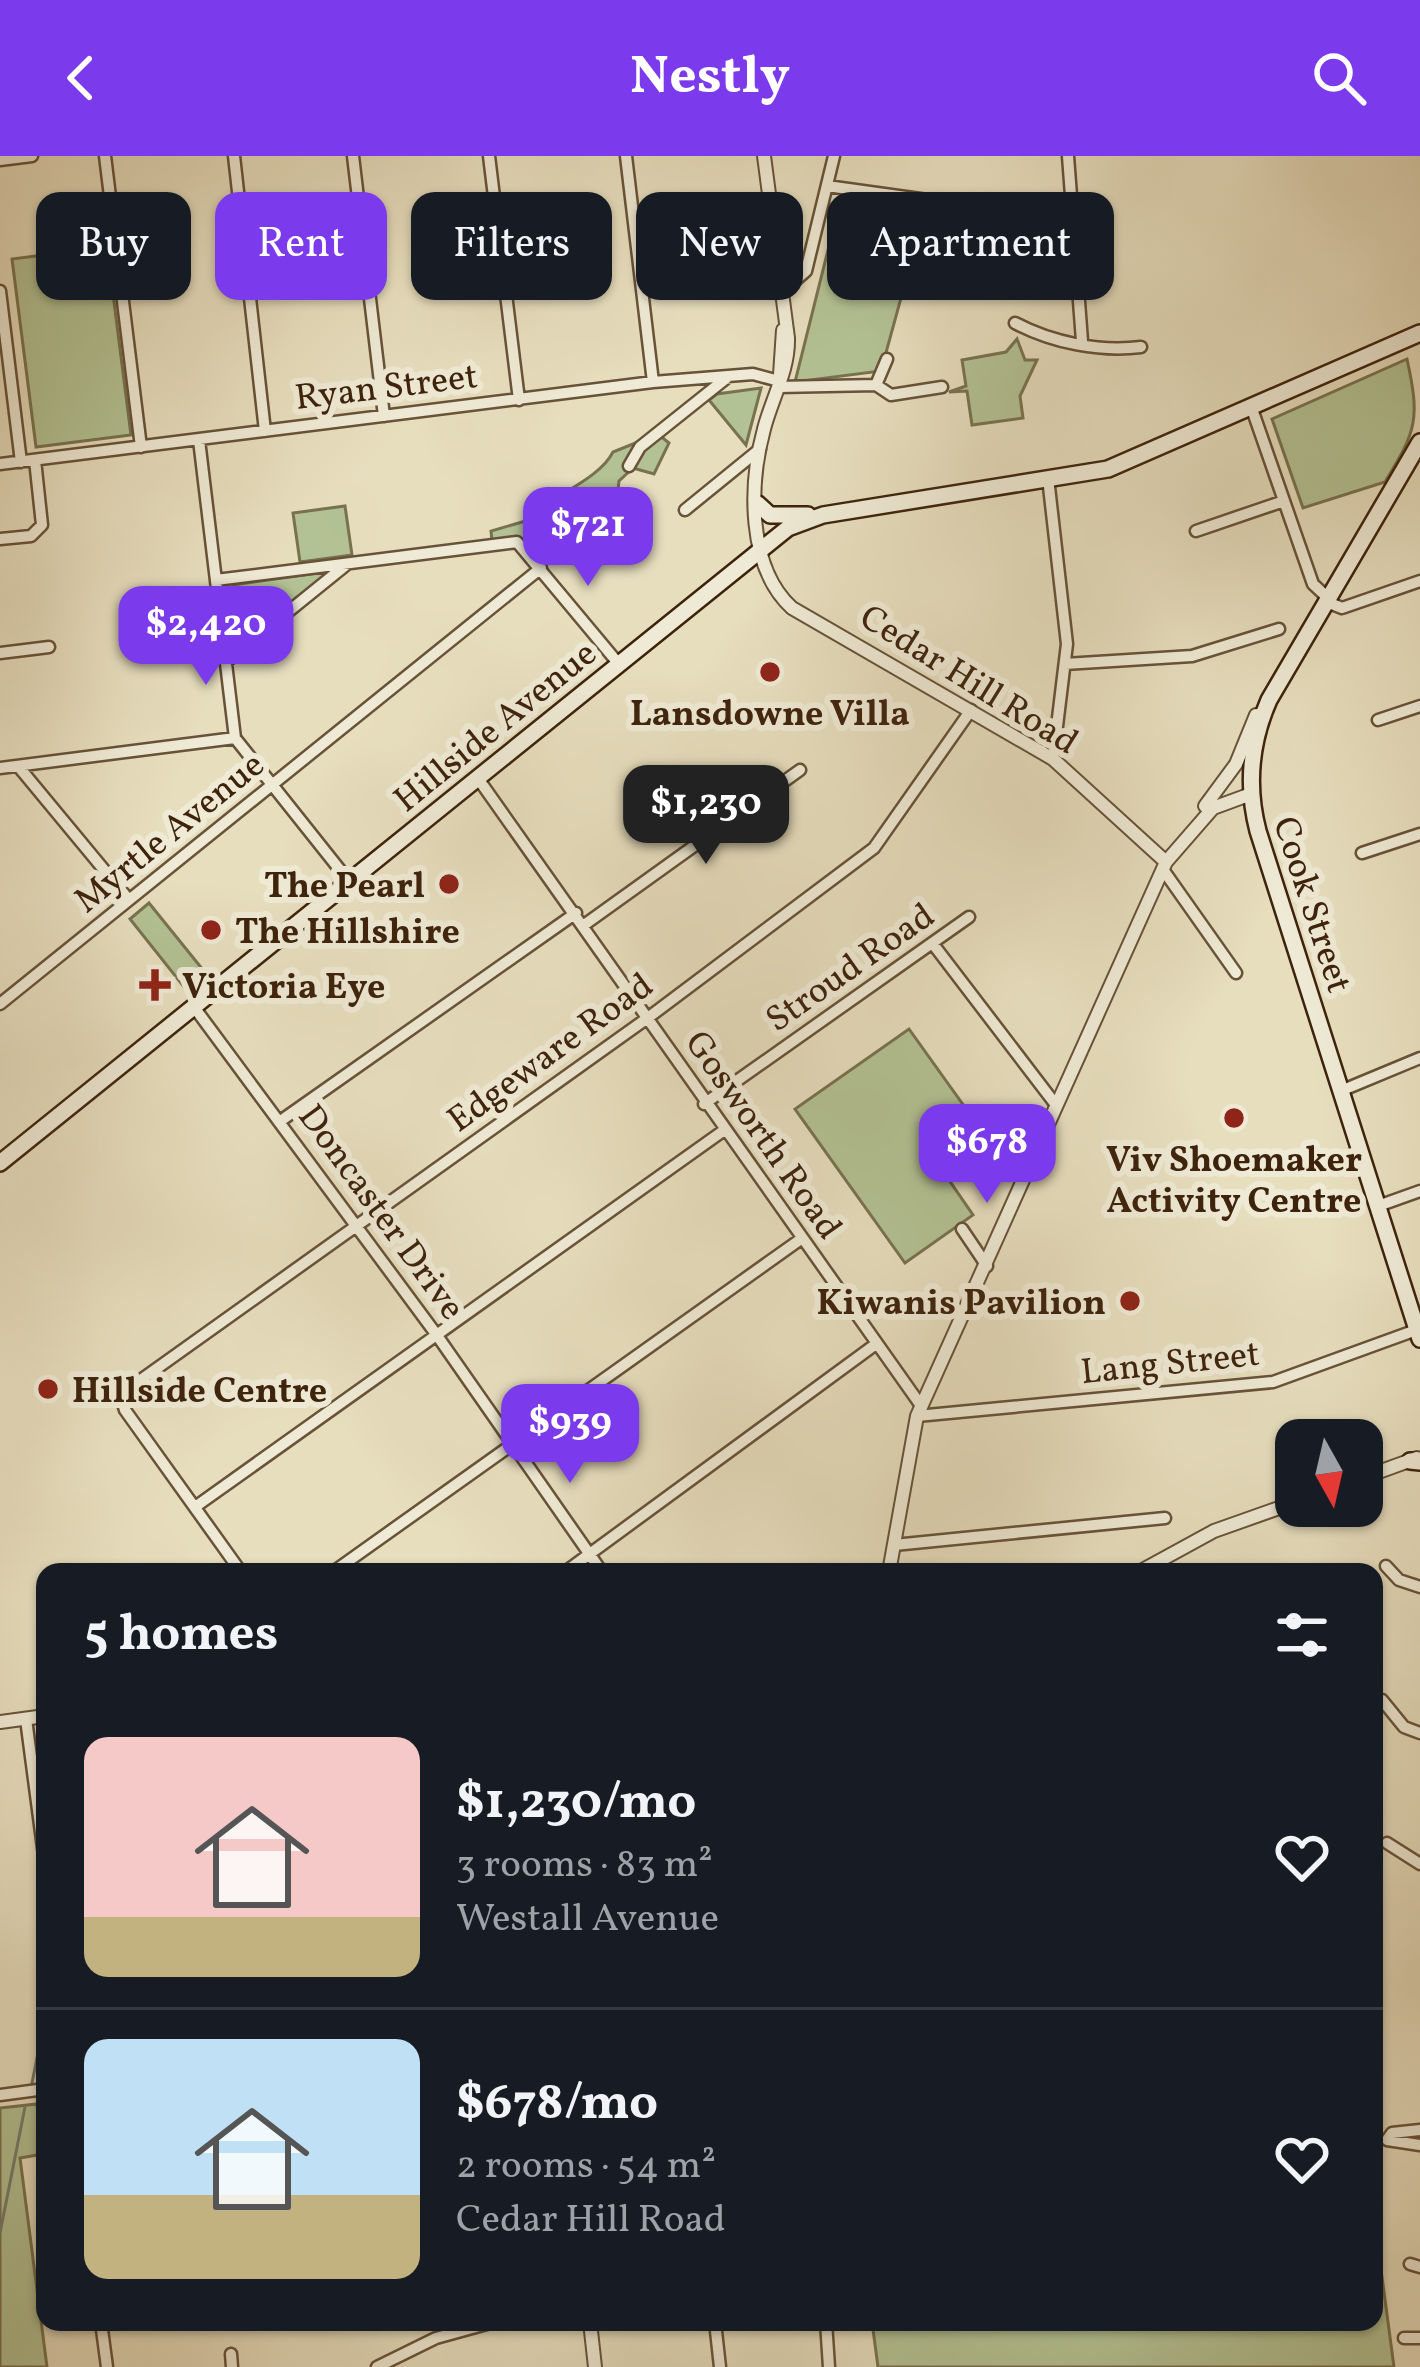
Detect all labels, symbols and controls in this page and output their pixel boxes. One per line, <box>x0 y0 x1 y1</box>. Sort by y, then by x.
text: Nestly <box>630 41 790 116</box>
icon: back <box>48 45 114 111</box>
icon: search <box>1306 45 1372 111</box>
chip: Buy <box>36 192 191 300</box>
chip: Rent <box>215 192 387 300</box>
chip: Filters <box>411 192 612 300</box>
chip: New <box>636 192 803 300</box>
chip: Apartment <box>827 192 1114 300</box>
street label: Ryan Street <box>292 353 481 425</box>
pin: $721 <box>517 487 659 589</box>
text: $721 <box>550 499 626 553</box>
pin: $2,420 <box>108 586 304 688</box>
street label: Cedar Hill Road <box>849 594 1087 769</box>
text: $2,420 <box>145 598 267 652</box>
street label: Hillside Avenue <box>384 631 609 826</box>
marker: Lansdowne Villa <box>757 659 783 685</box>
place label: Lansdowne Villa <box>630 691 910 741</box>
street label: Myrtle Avenue <box>65 742 276 926</box>
pin: $1,230 <box>608 765 804 867</box>
text: $1,230 <box>650 777 762 831</box>
street label: Cook Street <box>1258 811 1362 1000</box>
place label: The Pearl <box>264 863 425 913</box>
marker: The Pearl <box>436 871 462 897</box>
street label: Stroud Road <box>757 893 946 1046</box>
place label: The Hillshire <box>235 909 460 959</box>
marker: The Hillshire <box>198 917 224 943</box>
street label: Edgeware Road <box>438 962 665 1146</box>
place label: Victoria Eye <box>182 964 385 1014</box>
marker: Victoria Eye <box>139 969 171 1001</box>
street label: Gosworth Road <box>671 1022 852 1251</box>
street label: Doncaster Drive <box>284 1095 475 1332</box>
pin: $678 <box>916 1104 1058 1206</box>
marker: Viv Shoemaker Activity Centre <box>1221 1105 1247 1131</box>
text: $678 <box>946 1116 1028 1170</box>
place label: Viv Shoemaker Activity Centre <box>1106 1137 1362 1228</box>
place label: Kiwanis Pavilion <box>817 1280 1106 1330</box>
marker: Kiwanis Pavilion <box>1117 1288 1143 1314</box>
street label: Lang Street <box>1079 1331 1262 1399</box>
place label: Hillside Centre <box>72 1368 327 1418</box>
marker: Hillside Centre <box>35 1376 61 1402</box>
pin: $939 <box>499 1384 641 1486</box>
text: $939 <box>528 1396 612 1450</box>
north arrow <box>1275 1419 1383 1527</box>
map controls <box>1275 1419 1383 1527</box>
text: 5 homes <box>84 1600 278 1671</box>
icon: filters <box>1269 1602 1335 1668</box>
text: $1,230/mo <box>456 1768 696 1839</box>
icon: home <box>180 1785 324 1929</box>
icon: heart <box>1269 1824 1335 1890</box>
text: 3 rooms · 83 m² <box>456 1839 713 1893</box>
text: Westall Avenue <box>456 1893 719 1947</box>
text: $678/mo <box>456 2069 658 2140</box>
icon: home <box>180 2087 324 2231</box>
icon: heart <box>1269 2126 1335 2192</box>
text: 2 rooms · 54 m² <box>456 2140 716 2194</box>
text: Cedar Hill Road <box>456 2194 726 2248</box>

